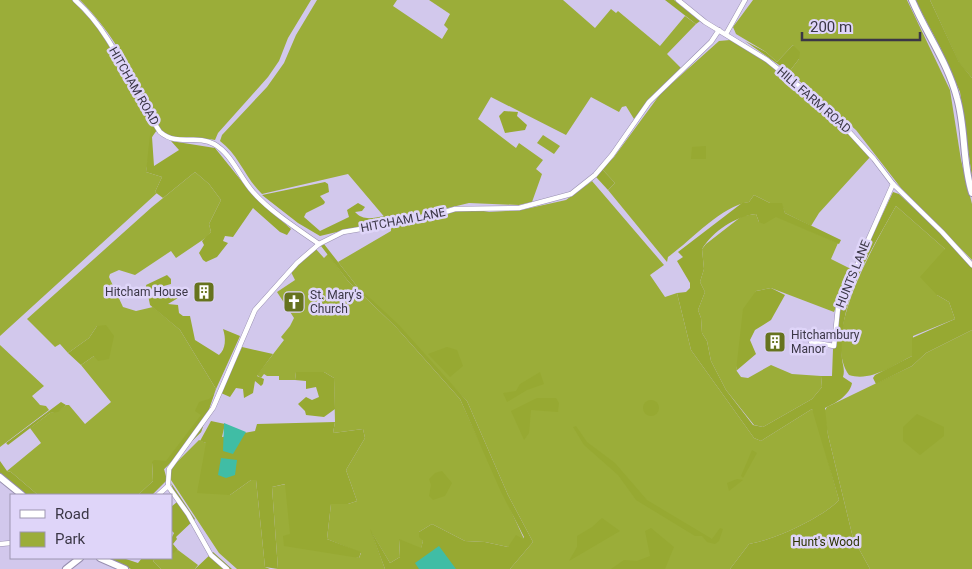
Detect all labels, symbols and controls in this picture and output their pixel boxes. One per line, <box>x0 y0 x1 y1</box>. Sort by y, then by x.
scale bar <box>802 10 920 42</box>
text: 200 m <box>810 18 852 36</box>
street label: HITCHAM ROAD <box>106 45 162 128</box>
street label: HILL FARM ROAD <box>774 64 854 136</box>
street label: HITCHAM LANE <box>359 205 447 235</box>
street label: HUNTS LANE <box>833 238 873 310</box>
building icon: Hitcham House <box>192 280 216 304</box>
place label: Hitcham House <box>105 285 188 299</box>
place label: St. Mary's Church <box>310 288 362 316</box>
church icon: St. Mary's Church <box>282 290 306 314</box>
place label: Hitchambury Manor <box>791 328 860 356</box>
building icon: Hitchambury Manor <box>763 330 787 354</box>
legend <box>10 494 172 559</box>
text: Road <box>55 505 89 523</box>
text: Park <box>55 530 86 548</box>
park label: Hunt's Wood <box>792 535 860 549</box>

